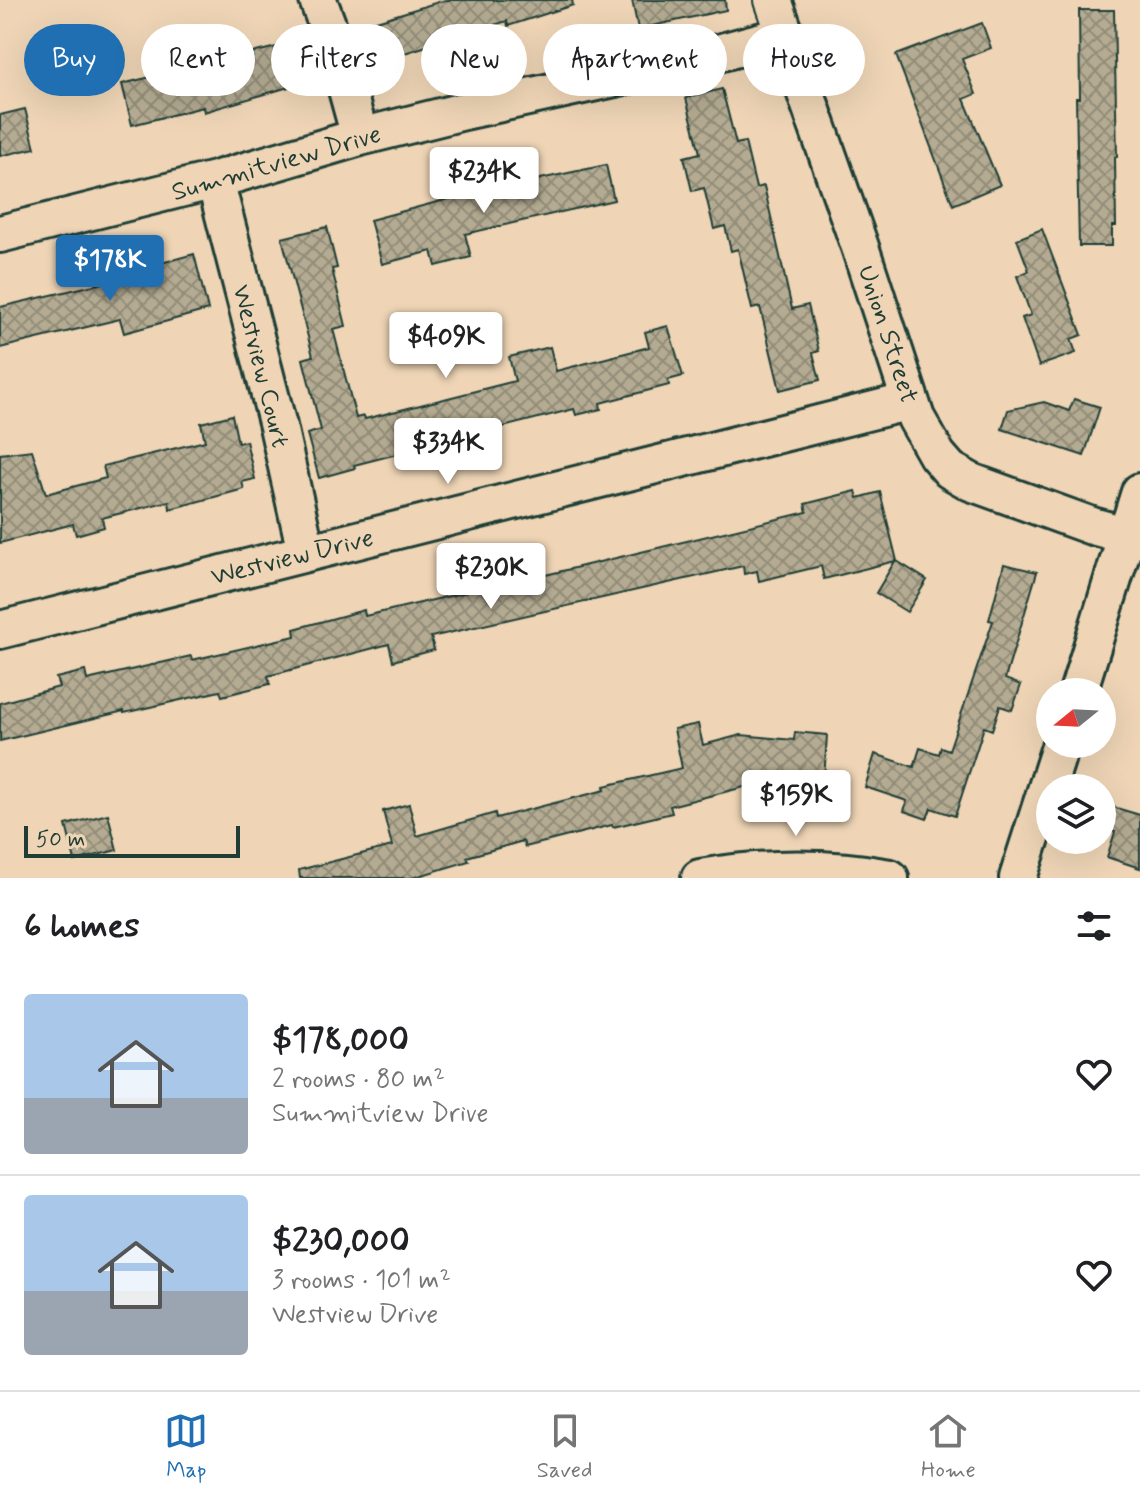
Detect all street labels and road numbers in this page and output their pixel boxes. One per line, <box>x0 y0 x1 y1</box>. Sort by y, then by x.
street label: Summitview Drive <box>168 118 385 210</box>
street label: Union Street <box>849 261 925 408</box>
street label: Westview Court <box>223 282 297 451</box>
street label: Westview Drive <box>208 521 377 595</box>

